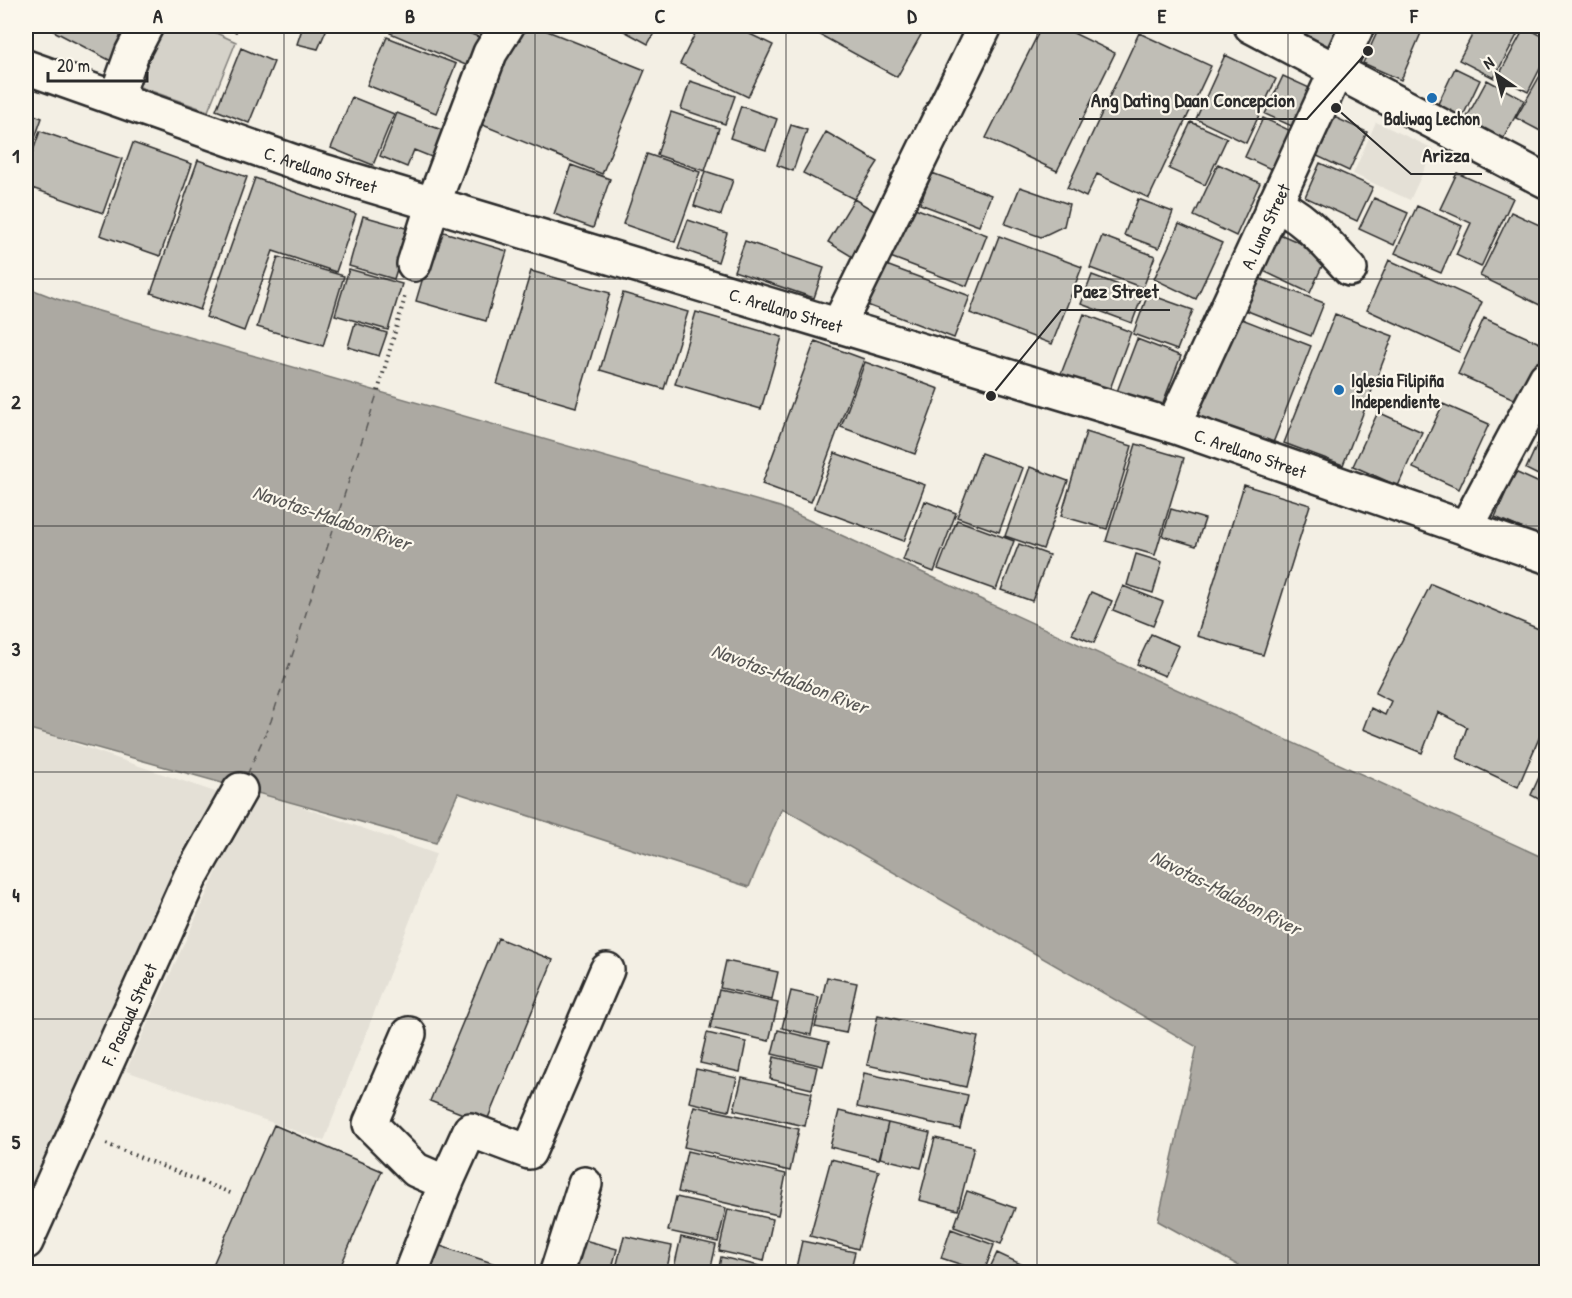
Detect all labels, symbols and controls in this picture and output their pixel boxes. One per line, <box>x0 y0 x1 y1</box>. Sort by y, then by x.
text: A <box>153 2 163 29</box>
text: B <box>405 2 415 29</box>
text: C <box>655 2 666 29</box>
text: D <box>907 2 917 29</box>
text: E <box>1158 2 1167 29</box>
text: F <box>1409 2 1419 29</box>
scale bar <box>48 45 147 83</box>
north arrow <box>1467 45 1527 105</box>
text: N <box>1479 51 1499 74</box>
text: 20 m <box>57 53 90 78</box>
callout: Ang Dating Daan Concepcion <box>1079 81 1307 119</box>
text: Ang Dating Daan Concepcion <box>1091 86 1295 114</box>
marker: Baliwag Lechon <box>1425 91 1439 105</box>
place label: Baliwag Lechon <box>1384 106 1480 132</box>
callout: Arizza <box>1411 136 1482 174</box>
street label: C. Arellano Street <box>261 140 381 199</box>
text: Arizza <box>1423 141 1470 168</box>
text: 1 <box>12 142 20 169</box>
street label: A. Luna Street <box>1234 178 1296 273</box>
callout: Paez Street <box>1061 272 1170 310</box>
text: Paez Street <box>1073 277 1160 304</box>
street label: C. Arellano Street <box>726 281 846 339</box>
place label: Iglesia Filipiña Independiente <box>1351 368 1445 415</box>
marker: Iglesia Filipiña Independiente <box>1332 383 1346 397</box>
text: 2 <box>11 388 21 415</box>
street label: C. Arellano Street <box>1191 422 1310 484</box>
water label: Navotas-Malabon River <box>250 477 417 557</box>
text: 3 <box>12 635 21 662</box>
water label: Navotas-Malabon River <box>708 636 874 721</box>
water label: Navotas-Malabon River <box>1146 842 1308 943</box>
text: 4 <box>12 881 20 908</box>
street label: F. Pascual Street <box>94 958 163 1070</box>
text: 5 <box>12 1128 21 1155</box>

